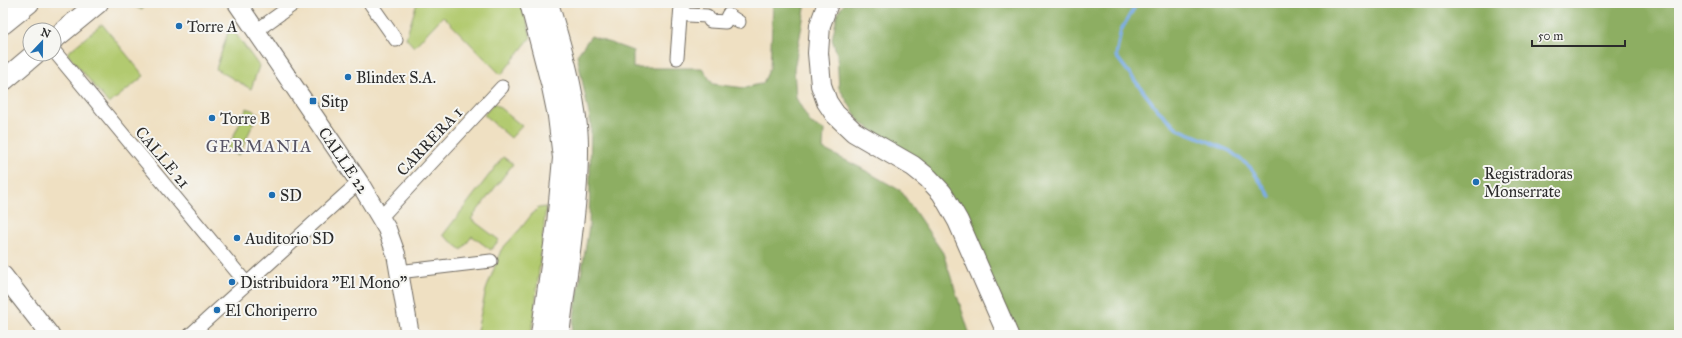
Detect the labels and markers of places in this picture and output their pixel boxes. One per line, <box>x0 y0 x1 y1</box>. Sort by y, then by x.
place label: Torre A <box>187 17 238 36</box>
marker: Torre A <box>174 21 184 31</box>
place label: Blindex S.A. <box>356 68 436 87</box>
marker: Blindex S.A. <box>343 72 353 82</box>
place label: Sitp <box>321 92 348 111</box>
marker: Sitp <box>308 96 318 106</box>
place label: Torre B <box>220 109 270 128</box>
marker: Torre B <box>207 113 217 123</box>
place label: Registradoras Monserrate <box>1484 164 1573 201</box>
marker: Registradoras Monserrate <box>1471 177 1481 187</box>
place label: SD <box>280 186 302 205</box>
marker: SD <box>267 190 277 200</box>
place label: Auditorio SD <box>244 229 334 248</box>
marker: Auditorio SD <box>232 233 242 243</box>
place label: Distribuidora "El Mono" <box>240 273 407 292</box>
marker: Distribuidora "El Mono" <box>227 277 237 287</box>
place label: El Choriperro <box>225 301 317 320</box>
marker: El Choriperro <box>212 305 222 315</box>

